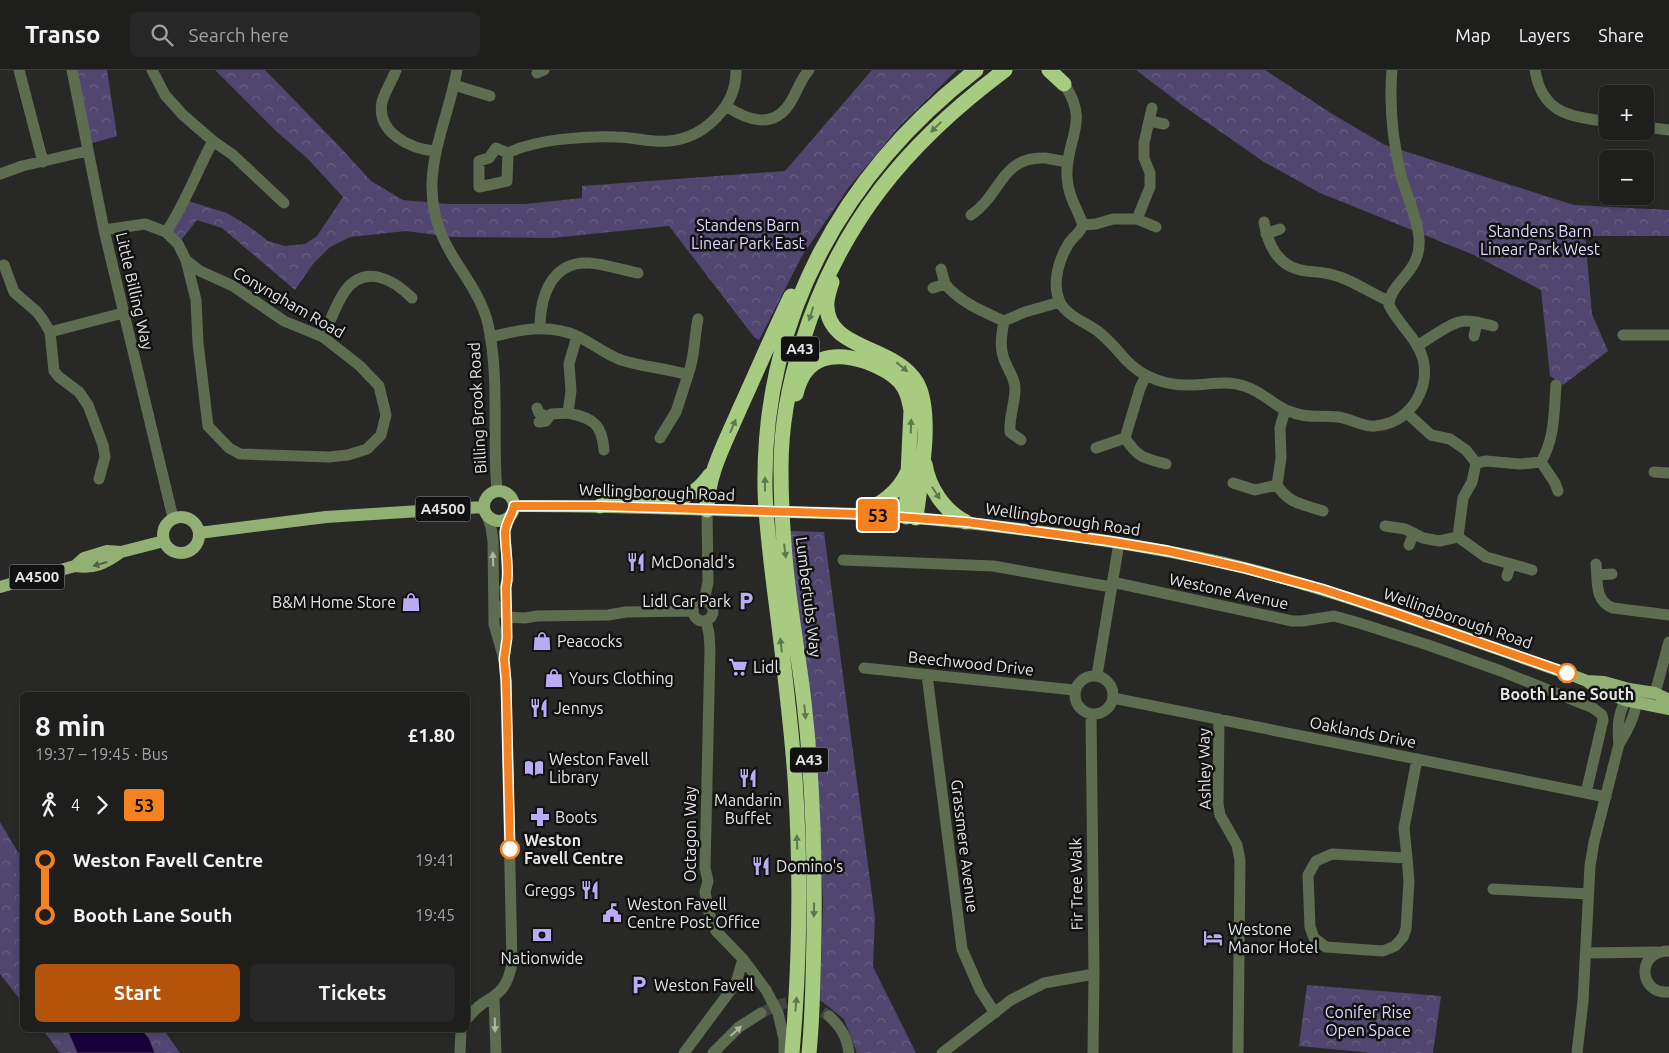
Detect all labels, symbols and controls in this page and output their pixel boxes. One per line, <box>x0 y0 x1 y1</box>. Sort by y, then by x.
search box <box>130 12 480 57</box>
text: Transo <box>25 21 100 48</box>
icon: search <box>148 21 176 49</box>
text: Search here <box>188 24 289 46</box>
text: Map <box>1455 25 1491 45</box>
text: Layers <box>1519 25 1570 45</box>
text: Share <box>1598 25 1644 45</box>
map controls <box>1599 85 1654 205</box>
button: + <box>1599 85 1654 140</box>
one-way arrow <box>931 121 943 133</box>
button: − <box>1599 150 1654 205</box>
park label: Standens Barn Linear Park East <box>691 216 806 252</box>
park label: Standens Barn Linear Park West <box>1480 222 1601 258</box>
street label: Little Billing Way <box>113 230 157 352</box>
street label: Conyngham Road <box>230 263 348 341</box>
one-way arrow <box>807 307 814 322</box>
road number: A43 <box>781 336 819 362</box>
street label: Billing Brook Road <box>465 342 489 474</box>
one-way arrow <box>895 361 908 372</box>
one-way arrow <box>907 418 915 434</box>
one-way arrow <box>729 419 737 433</box>
one-way arrow <box>761 475 769 491</box>
street label: Wellingborough Road <box>579 480 735 504</box>
one-way arrow <box>931 486 941 500</box>
road number: A4500 <box>416 496 470 522</box>
line badge: 53 <box>856 499 900 531</box>
street label: Wellingborough Road <box>984 499 1142 539</box>
text: 53 <box>868 505 888 525</box>
street label: Lumbertubs Way <box>793 536 825 658</box>
one-way arrow <box>781 543 789 559</box>
one-way arrow <box>489 551 497 567</box>
restaurant icon: McDonald's <box>625 551 647 573</box>
place label: McDonald's <box>651 553 735 571</box>
one-way arrow <box>92 561 107 569</box>
road number: A4500 <box>10 564 64 590</box>
street label: Westone Avenue <box>1168 570 1290 612</box>
street label: Wellingborough Road <box>1381 584 1535 652</box>
parking icon: Lidl Car Park <box>735 590 757 612</box>
shop icon: B&M Home Store <box>400 591 422 613</box>
place label: Lidl Car Park <box>642 592 731 610</box>
place label: B&M Home Store <box>272 593 396 611</box>
shop icon: Peacocks <box>531 630 553 652</box>
place label: Peacocks <box>557 632 623 650</box>
one-way arrow <box>777 637 785 653</box>
street label: Beechwood Drive <box>907 647 1035 679</box>
supermarket icon: Lidl <box>727 656 749 678</box>
place label: Lidl <box>753 658 779 676</box>
marker: Booth Lane South <box>1557 663 1577 683</box>
shop icon: Yours Clothing <box>543 667 565 689</box>
place label: Yours Clothing <box>569 669 674 687</box>
place label: Booth Lane South <box>1500 685 1634 703</box>
restaurant icon: Jennys <box>528 697 550 719</box>
place label: Jennys <box>554 699 604 717</box>
one-way arrow <box>801 705 809 721</box>
text: 8 min <box>35 710 106 741</box>
street label: Oaklands Drive <box>1308 713 1418 751</box>
text: £1.80 <box>407 724 455 746</box>
street label: Ashley Way <box>1194 728 1214 810</box>
text: 19:37 – 19:45 · Bus <box>35 745 168 763</box>
road number: A43 <box>790 748 828 772</box>
place label: Weston Favell Library <box>549 750 649 786</box>
library icon: Weston Favell Library <box>523 757 545 779</box>
restaurant icon: Mandarin Buffet <box>737 767 759 789</box>
street label: Grassmere Avenue <box>948 778 982 914</box>
street label: Octagon Way <box>681 786 699 882</box>
icon: walk <box>35 791 63 819</box>
icon: forward <box>88 791 116 819</box>
place label: Mandarin Buffet <box>714 791 782 827</box>
text: 53 <box>134 795 154 815</box>
text: 4 <box>71 796 80 814</box>
pharmacy icon: Boots <box>529 806 551 828</box>
place label: Boots <box>555 808 597 826</box>
place label: Weston Favell Centre <box>524 831 623 867</box>
one-way arrow <box>792 834 800 850</box>
street label: Fir Tree Walk <box>1066 837 1086 931</box>
marker: Weston Favell Centre <box>500 839 520 859</box>
text: Weston Favell Centre <box>73 849 263 871</box>
text: 19:41 <box>415 851 455 869</box>
restaurant icon: Domino's <box>750 855 772 877</box>
place label: Domino's <box>776 857 843 875</box>
restaurant icon: Greggs <box>579 879 601 901</box>
place label: Greggs <box>524 881 575 899</box>
place label: Weston Favell Centre Post Office <box>627 895 760 931</box>
public building icon: Weston Favell Centre Post Office <box>601 902 623 924</box>
one-way arrow <box>810 902 818 918</box>
text: Booth Lane South <box>73 904 232 926</box>
text: 19:45 <box>415 906 455 924</box>
place label: Westone Manor Hotel <box>1228 920 1318 956</box>
bank icon: Nationwide <box>531 924 553 946</box>
hotel icon: Westone Manor Hotel <box>1202 927 1224 949</box>
place label: Nationwide <box>501 949 583 967</box>
button: Start <box>35 964 240 1022</box>
button: Tickets <box>250 964 455 1022</box>
parking icon: Weston Favell <box>628 974 650 996</box>
place label: Weston Favell <box>654 976 754 994</box>
one-way arrow <box>792 996 800 1012</box>
park label: Conifer Rise Open Space <box>1325 1003 1411 1039</box>
one-way arrow <box>491 1018 499 1034</box>
one-way arrow <box>729 1025 741 1037</box>

